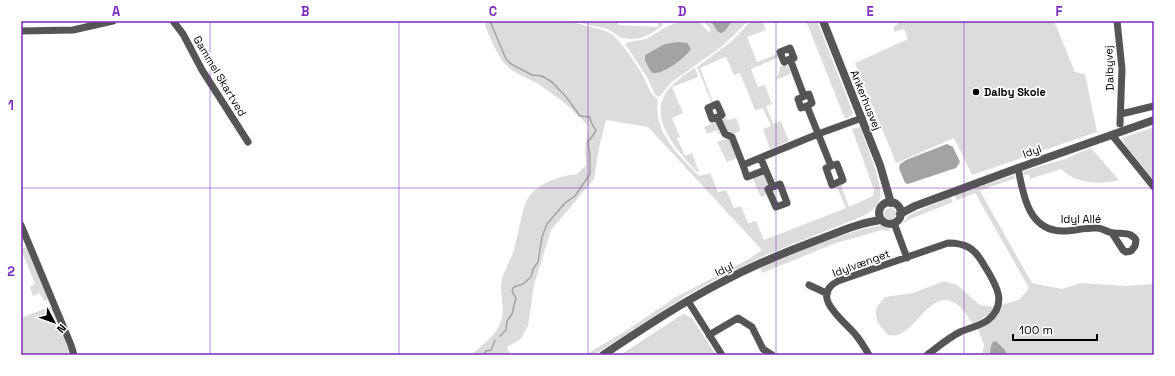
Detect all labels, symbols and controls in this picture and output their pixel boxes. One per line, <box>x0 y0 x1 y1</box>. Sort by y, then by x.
text: A <box>112 3 121 20</box>
text: B <box>301 3 310 20</box>
text: C <box>489 3 497 20</box>
text: D <box>678 3 687 20</box>
text: E <box>866 3 874 20</box>
text: F <box>1056 3 1063 20</box>
street label: Gammel Skartved <box>190 33 250 119</box>
street label: Dalbyvej <box>1101 45 1117 91</box>
street label: Ankerhusvej <box>848 68 885 132</box>
place label: Dalby Skole <box>984 85 1046 99</box>
marker: Dalby Skole <box>971 87 981 97</box>
text: 1 <box>8 97 14 114</box>
street label: Idyl <box>1021 141 1043 161</box>
street label: Idyl Allé <box>1061 212 1101 226</box>
street label: Idylvænget <box>830 246 892 280</box>
street label: Idyl <box>712 258 736 280</box>
text: 2 <box>7 263 15 280</box>
north arrow <box>34 302 74 342</box>
scale bar <box>1013 316 1097 342</box>
text: N <box>54 321 69 336</box>
text: 100 m <box>1019 322 1053 338</box>

